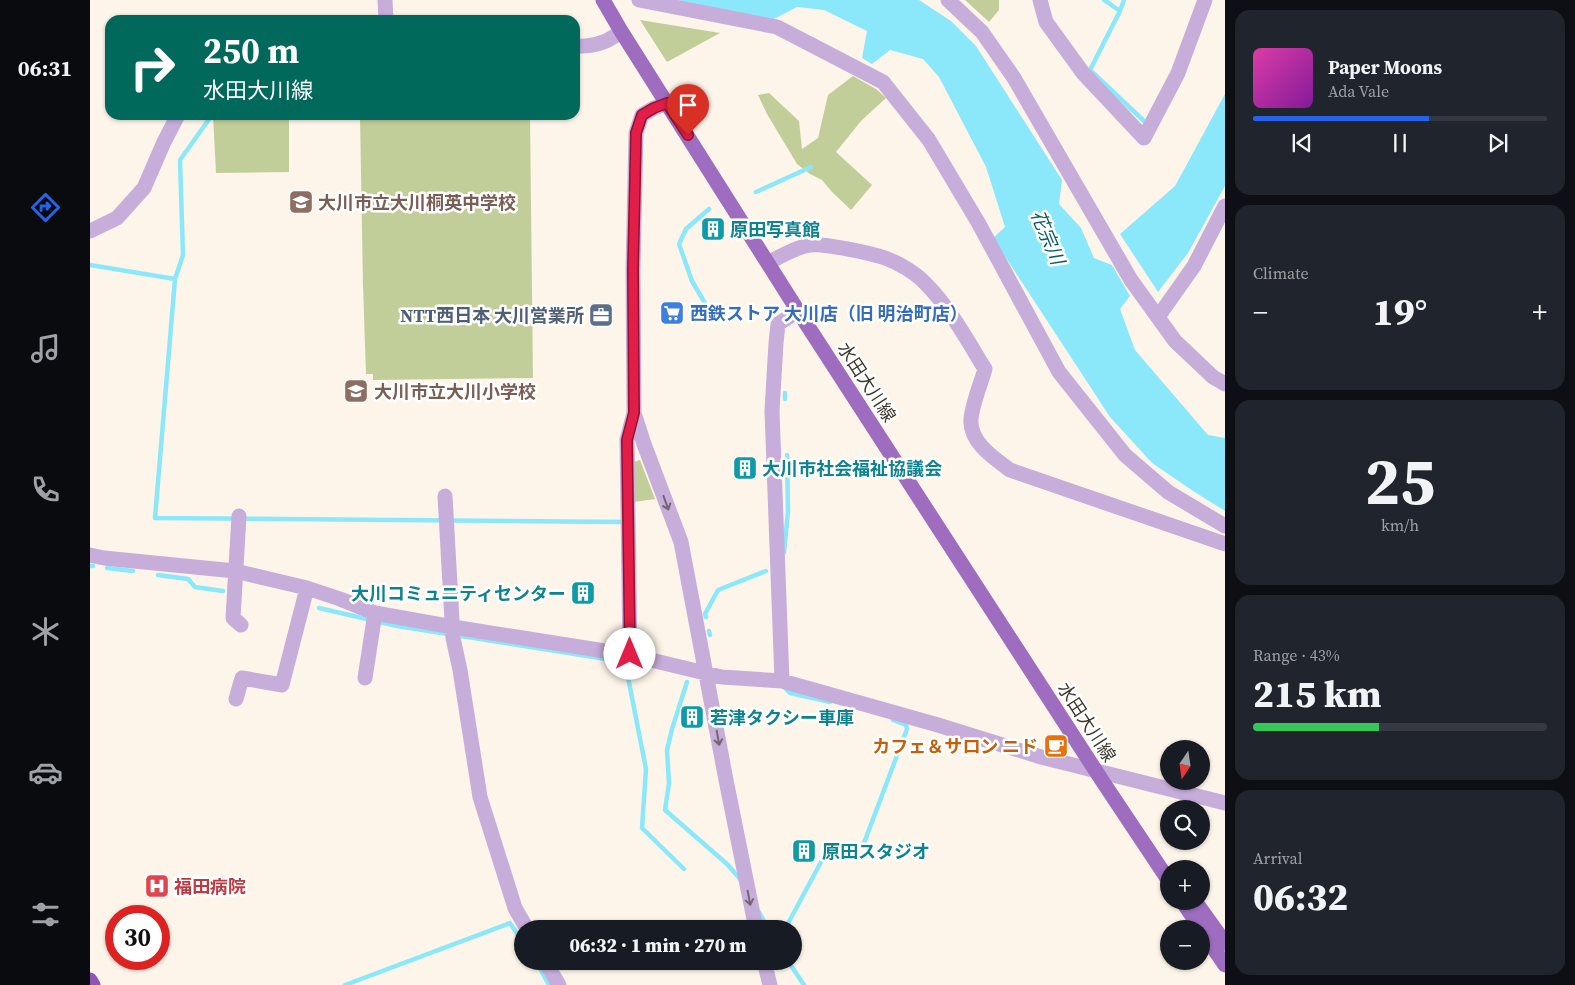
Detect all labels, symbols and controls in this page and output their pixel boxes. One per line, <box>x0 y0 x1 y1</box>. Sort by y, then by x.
text: 250 m <box>203 27 299 75</box>
icon: right <box>120 35 185 100</box>
text: 06:31 <box>18 53 72 83</box>
text: Paper Moons <box>1328 54 1442 80</box>
text: 水田大川線 <box>203 75 313 105</box>
text: Ada Vale <box>1328 80 1389 102</box>
pin <box>667 84 709 135</box>
icon: arrive <box>674 91 702 119</box>
icon: previous <box>1288 129 1316 157</box>
icon: pause <box>1386 129 1414 157</box>
icon: next <box>1484 129 1512 157</box>
school or university icon: 大川市立大川桐英中学校 <box>288 189 314 215</box>
icon: directions <box>28 190 63 225</box>
place label: 大川市立大川桐英中学校 <box>318 190 516 215</box>
water label: 花宗川 <box>1025 206 1072 270</box>
building icon: 原田写真館 <box>700 216 726 242</box>
place label: 原田写真館 <box>730 217 820 242</box>
text: Climate <box>1253 262 1309 284</box>
text: 19° <box>1373 286 1427 338</box>
text: − <box>1253 293 1268 331</box>
text: + <box>1532 293 1547 331</box>
supermarket icon: 西鉄ストア 大川店（旧 明治町店） <box>659 300 685 326</box>
place label: 西鉄ストア 大川店（旧 明治町店） <box>690 301 968 326</box>
office icon: NTT西日本 大川営業所 <box>588 302 614 328</box>
place label: NTT西日本 大川営業所 <box>400 303 584 328</box>
icon: music <box>28 331 63 366</box>
street label: 水田大川線 <box>832 337 902 427</box>
school or university icon: 大川市立大川小学校 <box>343 378 369 404</box>
place label: 大川市立大川小学校 <box>374 379 536 404</box>
text: 25 <box>1365 437 1435 526</box>
building icon: 大川市社会福祉協議会 <box>732 455 758 481</box>
place label: 大川市社会福祉協議会 <box>762 456 942 481</box>
icon: phone <box>28 472 63 507</box>
one-way arrow <box>662 495 671 510</box>
text: km/h <box>1381 514 1419 536</box>
building icon: 大川コミュニティセンター <box>570 580 596 606</box>
place label: 大川コミュニティセンター <box>351 581 566 606</box>
icon: climate <box>28 614 63 649</box>
position arrow <box>603 627 655 679</box>
text: Range · 43% <box>1253 644 1340 666</box>
text: 215 km <box>1253 668 1381 720</box>
street label: 水田大川線 <box>1052 677 1122 767</box>
building icon: 若津タクシー車庫 <box>679 704 705 730</box>
place label: 若津タクシー車庫 <box>710 705 854 730</box>
one-way arrow <box>714 730 724 746</box>
cafe icon: カフェ＆サロン ニド <box>1043 733 1069 759</box>
place label: カフェ＆サロン ニド <box>872 734 1038 759</box>
north arrow <box>1160 740 1210 790</box>
map controls <box>1160 740 1210 970</box>
icon: car <box>28 755 63 790</box>
button: search <box>1160 800 1210 850</box>
building icon: 原田スタジオ <box>791 838 817 864</box>
place label: 原田スタジオ <box>822 839 930 864</box>
text: Arrival <box>1253 847 1302 869</box>
button: + <box>1160 860 1210 910</box>
text: 06:32 <box>1253 871 1348 923</box>
hospital icon: 福田病院 <box>144 873 170 899</box>
place label: 福田病院 <box>174 874 246 899</box>
one-way arrow <box>745 889 755 905</box>
icon: filters <box>28 897 63 932</box>
speed limit sign: 30 <box>105 905 170 970</box>
button: − <box>1160 920 1210 970</box>
text: 06:32 · 1 min · 270 m <box>569 932 747 958</box>

